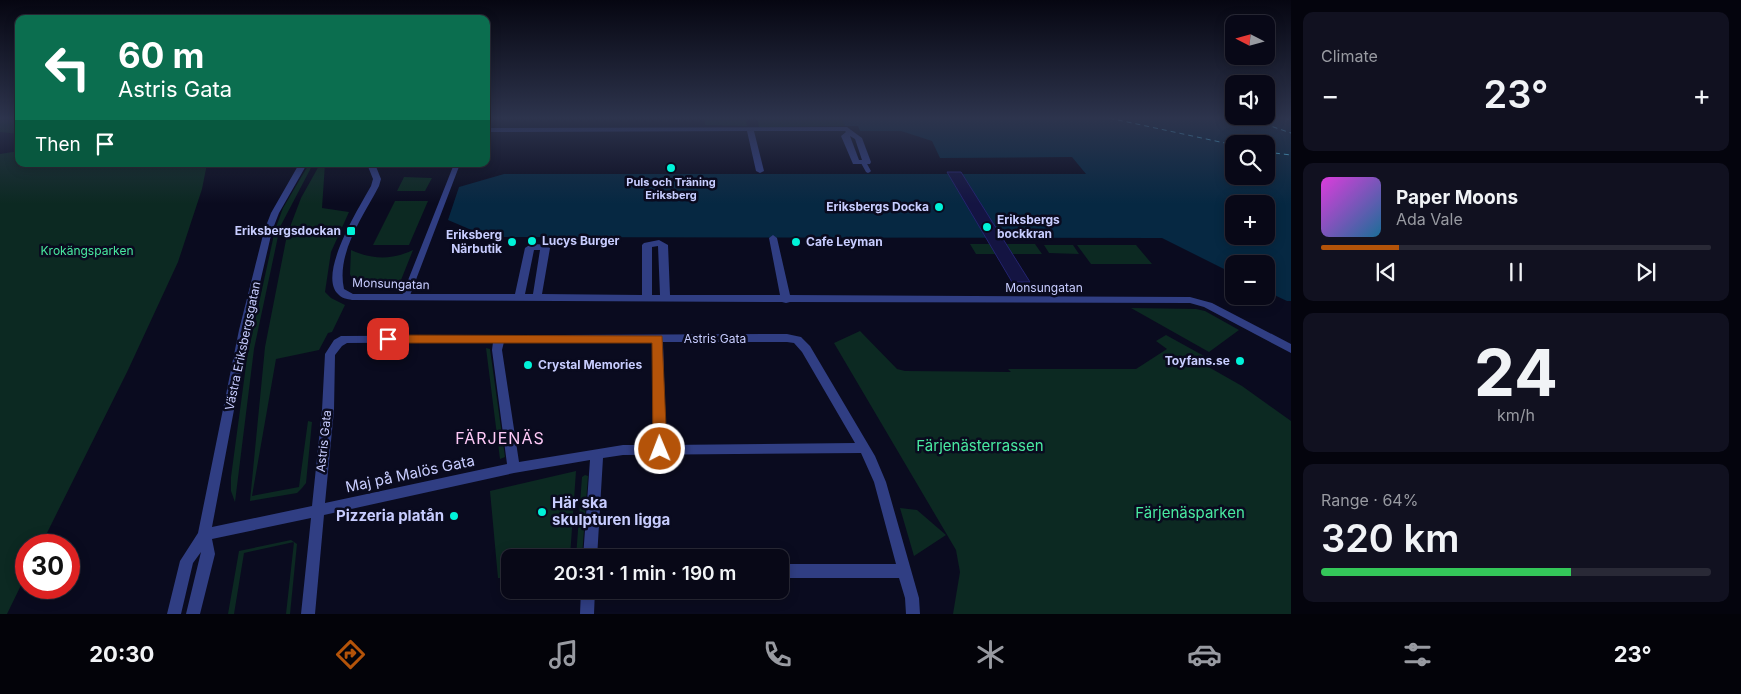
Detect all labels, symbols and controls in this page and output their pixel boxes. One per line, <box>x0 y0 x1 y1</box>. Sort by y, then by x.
north arrow <box>1225 15 1275 65</box>
map controls <box>1225 15 1275 305</box>
text: 60 m <box>118 34 205 76</box>
icon: left <box>35 35 100 100</box>
text: Climate <box>1321 46 1378 66</box>
text: 23° <box>1484 71 1548 117</box>
button: sound <box>1225 75 1275 125</box>
text: Astris Gata <box>118 76 232 102</box>
text: − <box>1321 78 1340 112</box>
text: + <box>1692 78 1711 112</box>
icon: arrive <box>91 130 119 158</box>
text: Then <box>35 133 81 156</box>
button: search <box>1225 135 1275 185</box>
marker: Puls och Träning Eriksberg <box>665 162 677 174</box>
place label: Puls och Träning Eriksberg <box>626 175 716 202</box>
text: Paper Moons <box>1396 186 1518 209</box>
button: + <box>1225 195 1275 245</box>
place label: Eriksbergs Docka <box>826 199 929 214</box>
marker: Eriksbergs Docka <box>933 201 945 213</box>
text: Ada Vale <box>1396 209 1463 229</box>
place label: Eriksbergs bockkran <box>997 212 1060 241</box>
marker: Eriksbergs bockkran <box>981 221 993 233</box>
place label: Eriksbergsdockan <box>235 223 341 238</box>
marker: Eriksbergsdockan <box>345 225 357 237</box>
place label: Eriksberg Närbutik <box>446 227 502 256</box>
place label: Lucys Burger <box>542 233 620 248</box>
place label: Cafe Leyman <box>806 234 883 249</box>
marker: Lucys Burger <box>526 235 538 247</box>
marker: Eriksberg Närbutik <box>506 236 518 248</box>
marker: Cafe Leyman <box>790 236 802 248</box>
park label: Krokängsparken <box>41 243 134 258</box>
button: − <box>1225 255 1275 305</box>
icon: previous <box>1372 258 1400 286</box>
icon: pause <box>1502 258 1530 286</box>
icon: next <box>1632 258 1660 286</box>
street label: Monsungatan <box>352 275 430 292</box>
street label: Västra Eriksbergsgatan <box>222 280 264 412</box>
street label: Monsungatan <box>1005 280 1083 295</box>
pin <box>367 318 409 360</box>
icon: arrive <box>374 325 402 353</box>
street label: Astris Gata <box>684 331 746 346</box>
text: 24 <box>1474 333 1558 412</box>
place label: Toyfans.se <box>1165 353 1230 368</box>
marker: Toyfans.se <box>1234 355 1246 367</box>
place label: Crystal Memories <box>538 357 642 372</box>
marker: Crystal Memories <box>522 359 534 371</box>
text: km/h <box>1497 405 1535 425</box>
street label: Astris Gata <box>313 409 334 473</box>
position arrow <box>633 422 685 474</box>
district label: FÄRJENÄS <box>455 428 545 448</box>
park label: Färjenästerrassen <box>916 436 1044 455</box>
street label: Maj på Malös Gata <box>344 451 476 496</box>
text: Range · 64% <box>1321 490 1418 510</box>
place label: Här ska skulpturen ligga <box>552 493 670 529</box>
park label: Färjenäsparken <box>1135 503 1245 522</box>
place label: Pizzeria platån <box>336 506 444 525</box>
marker: Här ska skulpturen ligga <box>536 506 548 518</box>
marker: Pizzeria platån <box>448 510 460 522</box>
text: 320 km <box>1321 515 1459 561</box>
speed limit sign: 30 <box>15 534 80 599</box>
text: 20:31 · 1 min · 190 m <box>554 562 736 585</box>
icon: directions <box>333 637 368 672</box>
icon: music <box>546 637 581 672</box>
icon: phone <box>760 637 795 672</box>
icon: climate <box>973 637 1008 672</box>
icon: car <box>1187 637 1222 672</box>
icon: filters <box>1400 637 1435 672</box>
text: 20:30 <box>89 641 154 667</box>
text: 23° <box>1614 641 1652 667</box>

